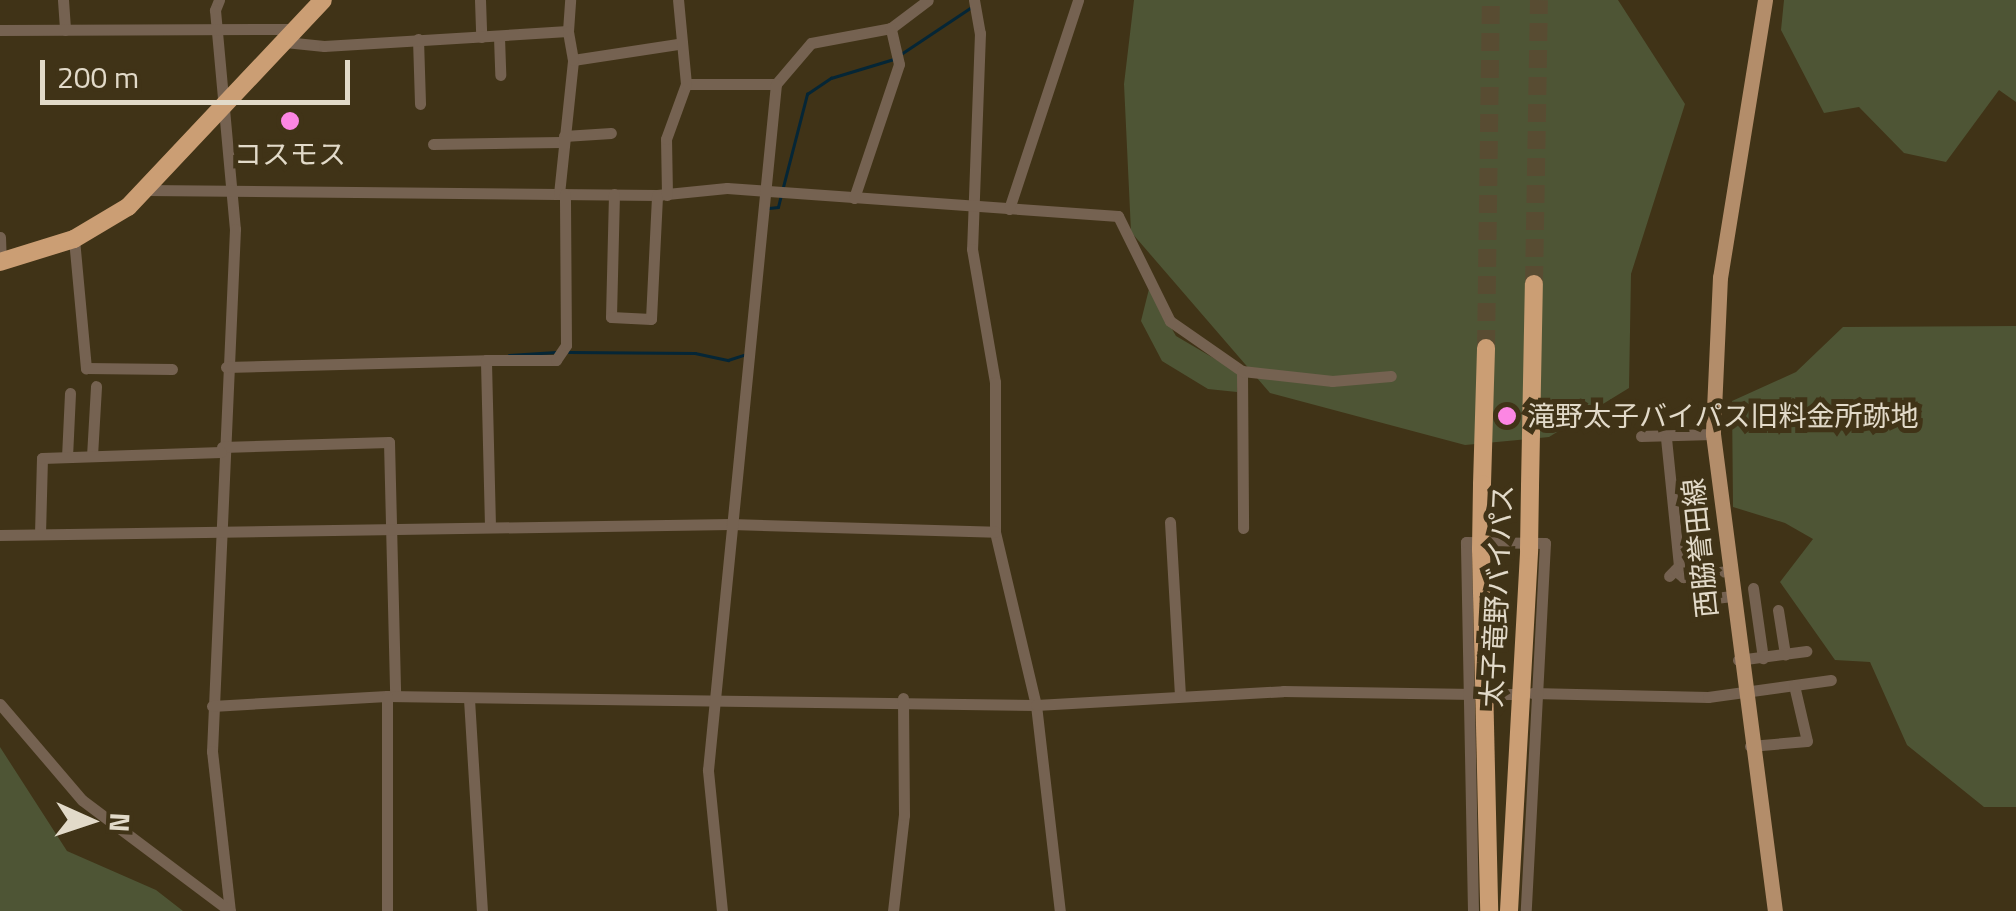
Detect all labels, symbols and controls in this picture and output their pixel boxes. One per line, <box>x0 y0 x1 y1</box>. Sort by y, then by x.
scale bar <box>45 40 355 102</box>
text: 200 m <box>57 54 139 100</box>
marker: コスモス <box>279 110 301 132</box>
place label: コスモス <box>234 137 346 171</box>
place label: 滝野太子バイパス旧料金所跡地 <box>1527 399 1919 433</box>
marker: 滝野太子バイパス旧料金所跡地 <box>1496 405 1518 427</box>
street label: 西脇誉田線 <box>1676 477 1724 619</box>
street label: 太子竜野バイパス <box>1474 483 1520 709</box>
north arrow <box>40 771 140 871</box>
text: N <box>98 812 142 833</box>

